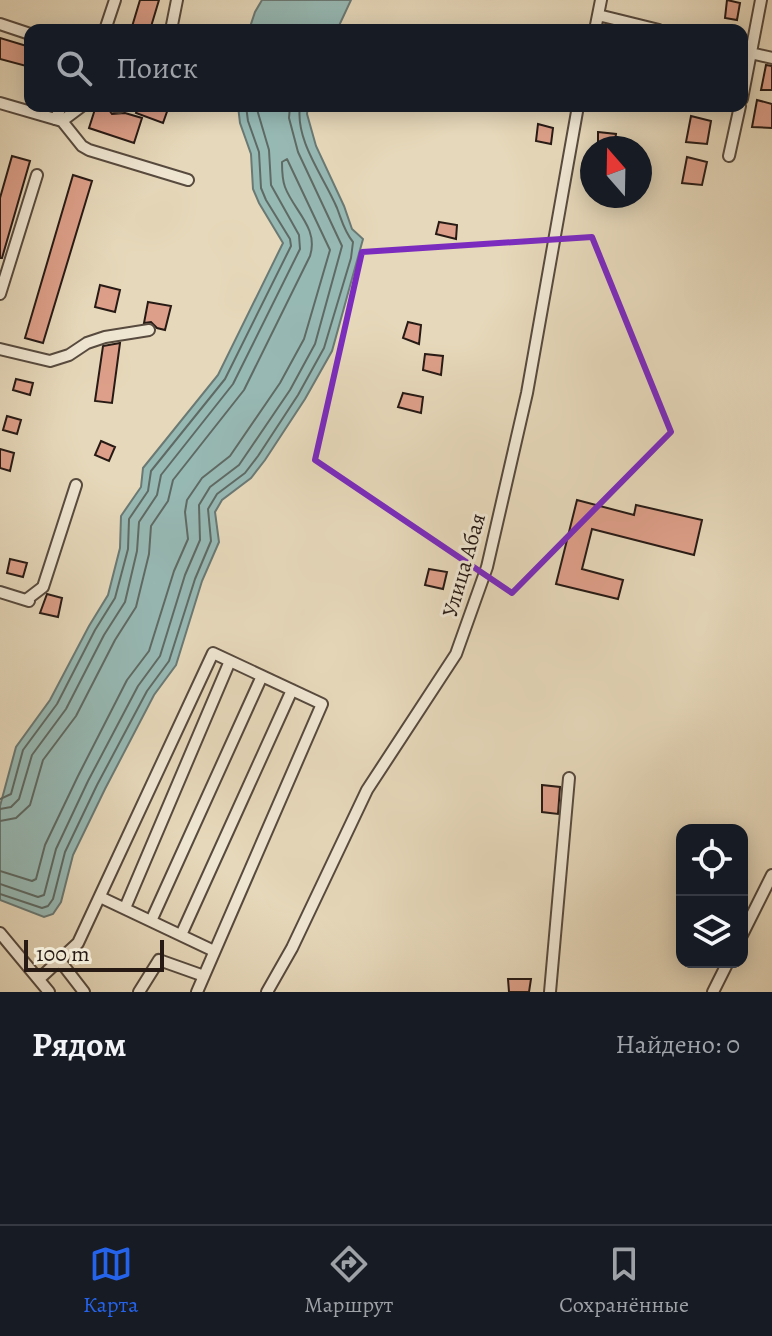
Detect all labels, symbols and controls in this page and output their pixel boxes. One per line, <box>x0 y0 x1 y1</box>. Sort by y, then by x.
search box <box>24 24 748 112</box>
icon: search <box>52 46 96 90</box>
text: Поиск <box>116 48 198 88</box>
north arrow <box>580 136 652 208</box>
street label: Улица Абая <box>435 510 493 621</box>
map controls <box>676 824 748 968</box>
button: locate <box>676 824 748 896</box>
button: layers <box>676 896 748 968</box>
scale bar <box>24 936 164 972</box>
text: 100 m <box>36 939 90 969</box>
text: Рядом <box>32 1021 126 1068</box>
text: Найдено: 0 <box>616 1027 740 1062</box>
tab: Карта <box>83 1242 138 1320</box>
tab: Маршрут <box>304 1242 393 1320</box>
tab: Сохранённые <box>559 1242 689 1320</box>

